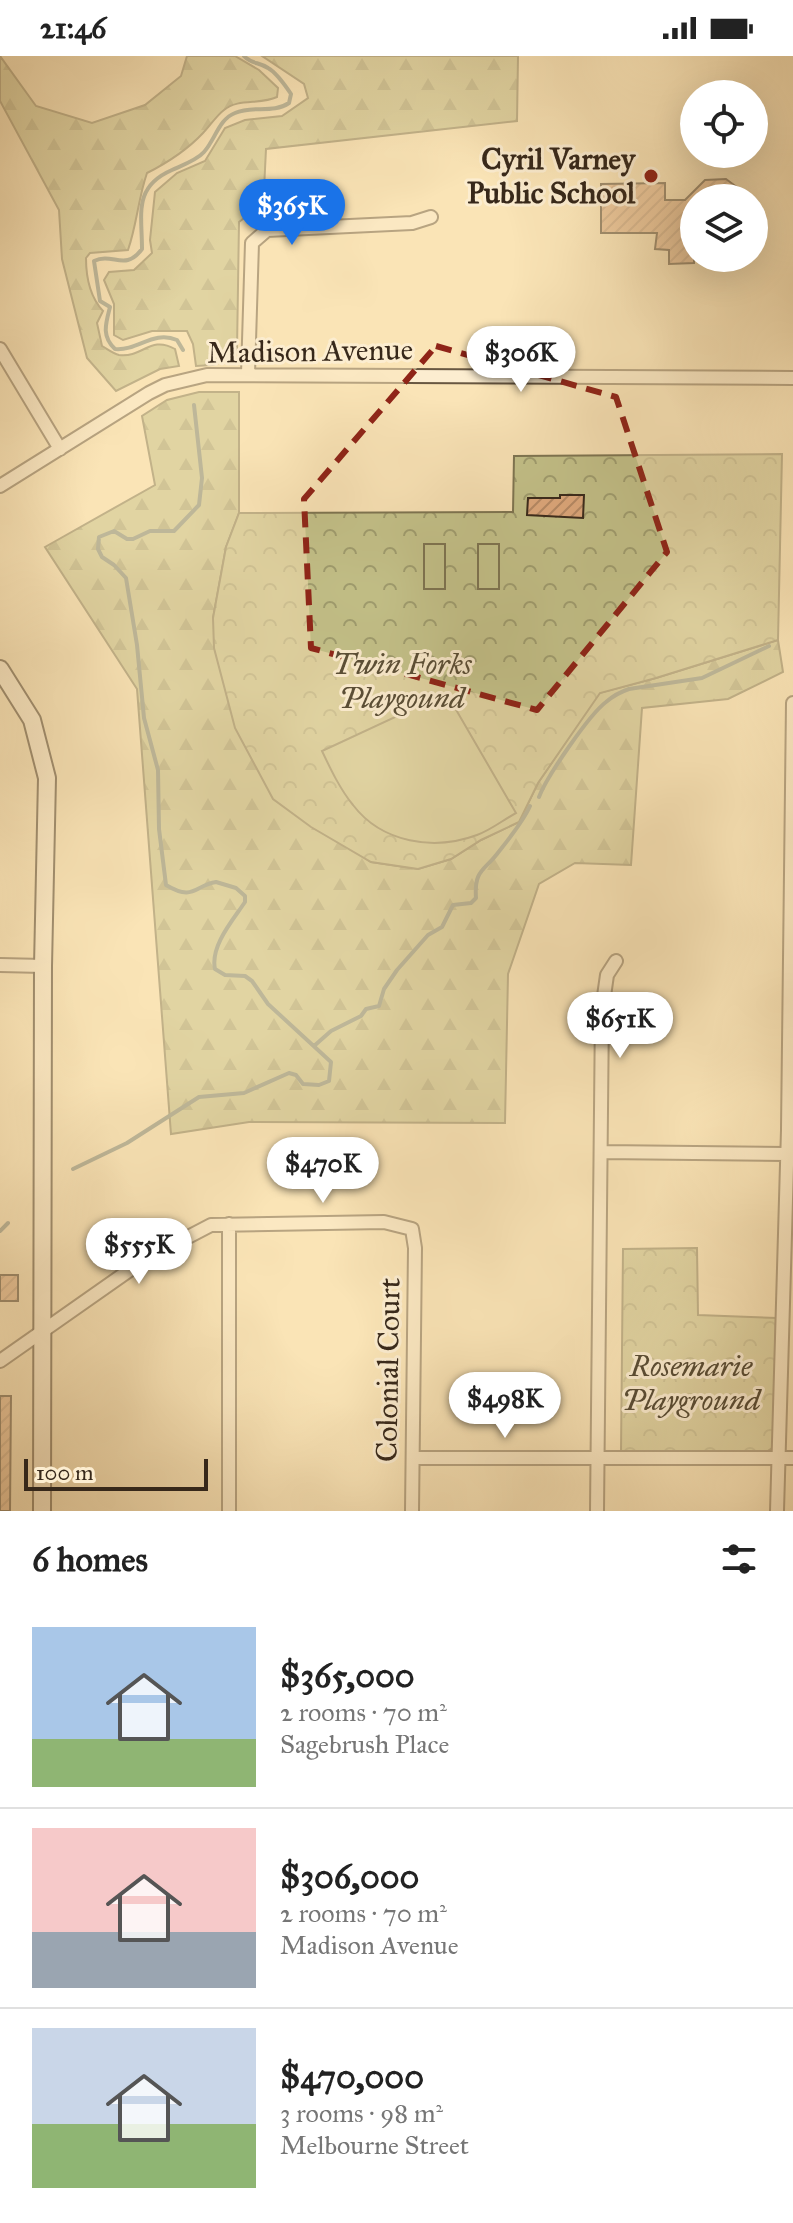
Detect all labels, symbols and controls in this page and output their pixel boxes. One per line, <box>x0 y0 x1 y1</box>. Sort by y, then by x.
text: 21:46 <box>40 10 106 46</box>
map controls <box>680 80 768 272</box>
button: locate <box>680 80 768 168</box>
place label: Cyril Varney Public School <box>467 141 636 211</box>
marker: Cyril Varney Public School <box>642 167 660 185</box>
pin: $365K <box>236 179 348 247</box>
button: layers <box>680 184 768 272</box>
text: $365K <box>257 189 327 221</box>
pin: $306K <box>465 326 577 394</box>
street label: Madison Avenue <box>207 331 413 371</box>
text: $306K <box>485 336 557 368</box>
park label: Twin Forks Playgound <box>332 646 473 716</box>
pin: $651K <box>564 992 676 1060</box>
text: $651K <box>585 1002 655 1034</box>
pin: $470K <box>267 1137 379 1205</box>
text: $470K <box>285 1147 361 1179</box>
pin: $555K <box>83 1218 195 1286</box>
text: $555K <box>104 1228 174 1260</box>
street label: Colonial Court <box>368 1277 408 1462</box>
park label: Rosemarie Playground <box>622 1348 763 1418</box>
pin: $498K <box>449 1372 561 1440</box>
text: $498K <box>467 1382 543 1414</box>
scale bar <box>24 1455 208 1491</box>
text: 100 m <box>36 1459 93 1486</box>
icon: filters <box>717 1537 761 1581</box>
text: 6 homes <box>32 1539 148 1580</box>
text: $365,000 <box>280 1655 415 1696</box>
icon: home <box>96 1659 192 1755</box>
text: 2 rooms · 70 m² <box>280 1696 447 1728</box>
text: Sagebrush Place <box>280 1728 449 1760</box>
text: $306,000 <box>280 1856 419 1897</box>
icon: home <box>96 1860 192 1956</box>
text: 2 rooms · 70 m² <box>280 1897 447 1929</box>
text: Madison Avenue <box>280 1929 459 1961</box>
text: $470,000 <box>280 2056 424 2097</box>
icon: home <box>96 2060 192 2156</box>
text: 3 rooms · 98 m² <box>280 2097 443 2129</box>
text: Melbourne Street <box>280 2129 469 2161</box>

